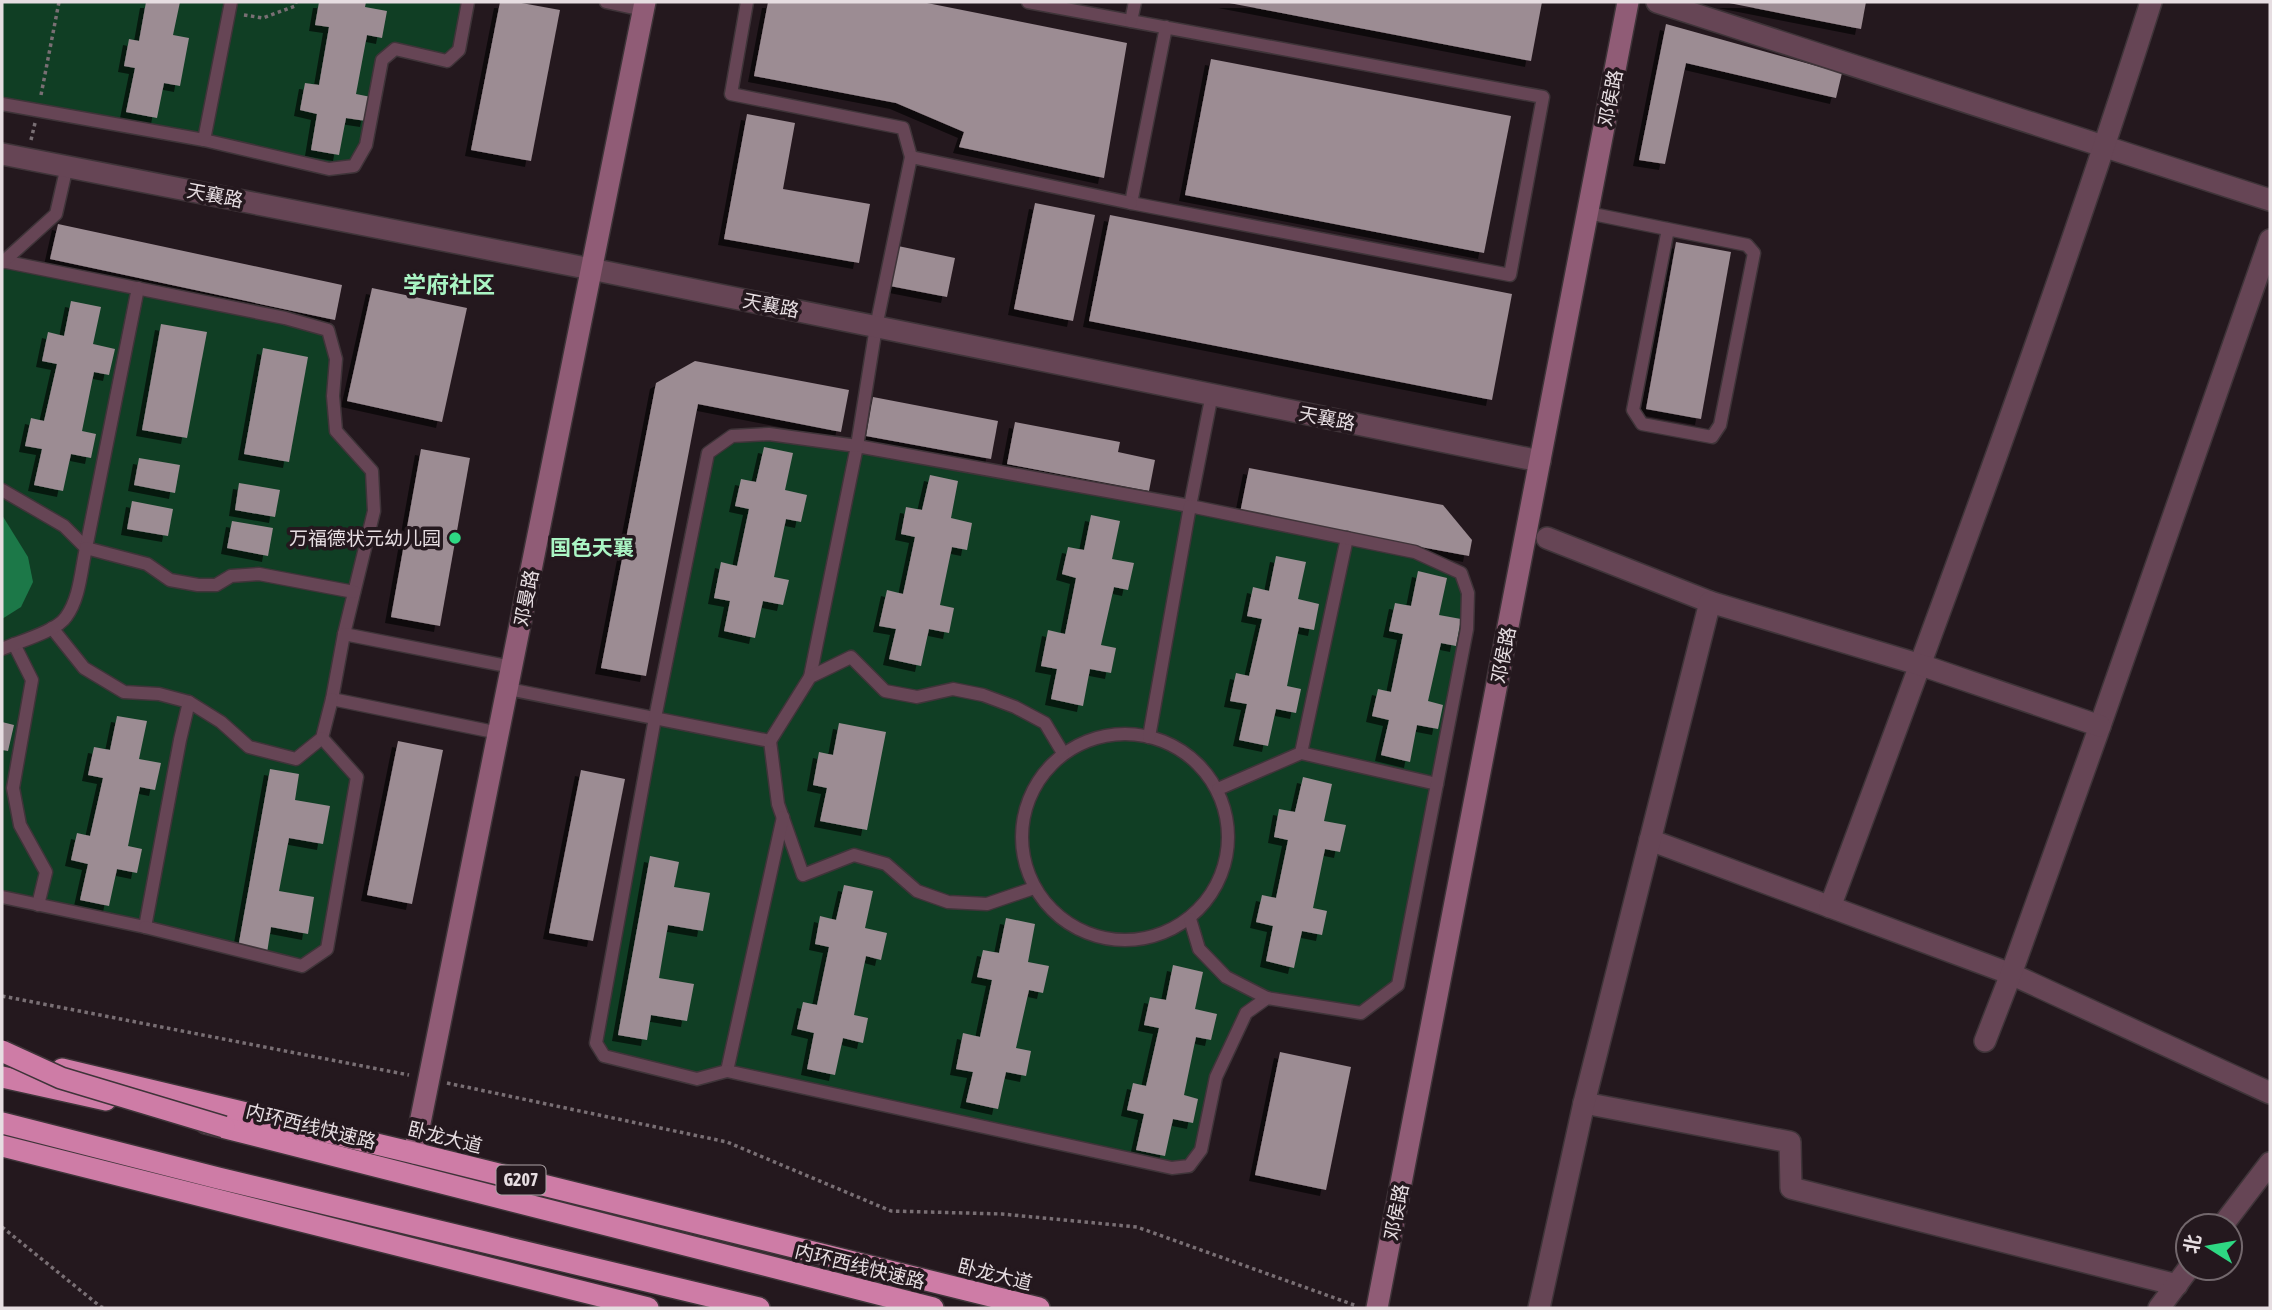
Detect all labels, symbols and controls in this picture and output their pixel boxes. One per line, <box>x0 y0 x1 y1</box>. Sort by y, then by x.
street label: 邓侯路 <box>1594 68 1626 128</box>
street label: 天襄路 <box>185 179 245 211</box>
district label: 学府社区 <box>403 272 495 298</box>
street label: 天襄路 <box>741 289 801 321</box>
street label: 天襄路 <box>1297 402 1357 434</box>
place label: 万福德状元幼儿园 <box>289 527 441 549</box>
marker: 万福德状元幼儿园 <box>447 530 463 546</box>
district label: 国色天襄 <box>550 535 634 559</box>
street label: 邓曼路 <box>510 568 542 628</box>
street label: 邓侯路 <box>1487 625 1519 685</box>
street label: 内环西线快速路 <box>244 1099 378 1153</box>
street label: 卧龙大道 <box>405 1117 485 1157</box>
road number: G207 <box>496 1166 546 1195</box>
street label: 邓侯路 <box>1380 1182 1412 1242</box>
north arrow <box>2174 1212 2244 1282</box>
text: 北 <box>2180 1232 2205 1255</box>
street label: 内环西线快速路 <box>793 1239 927 1293</box>
street label: 卧龙大道 <box>955 1254 1035 1294</box>

